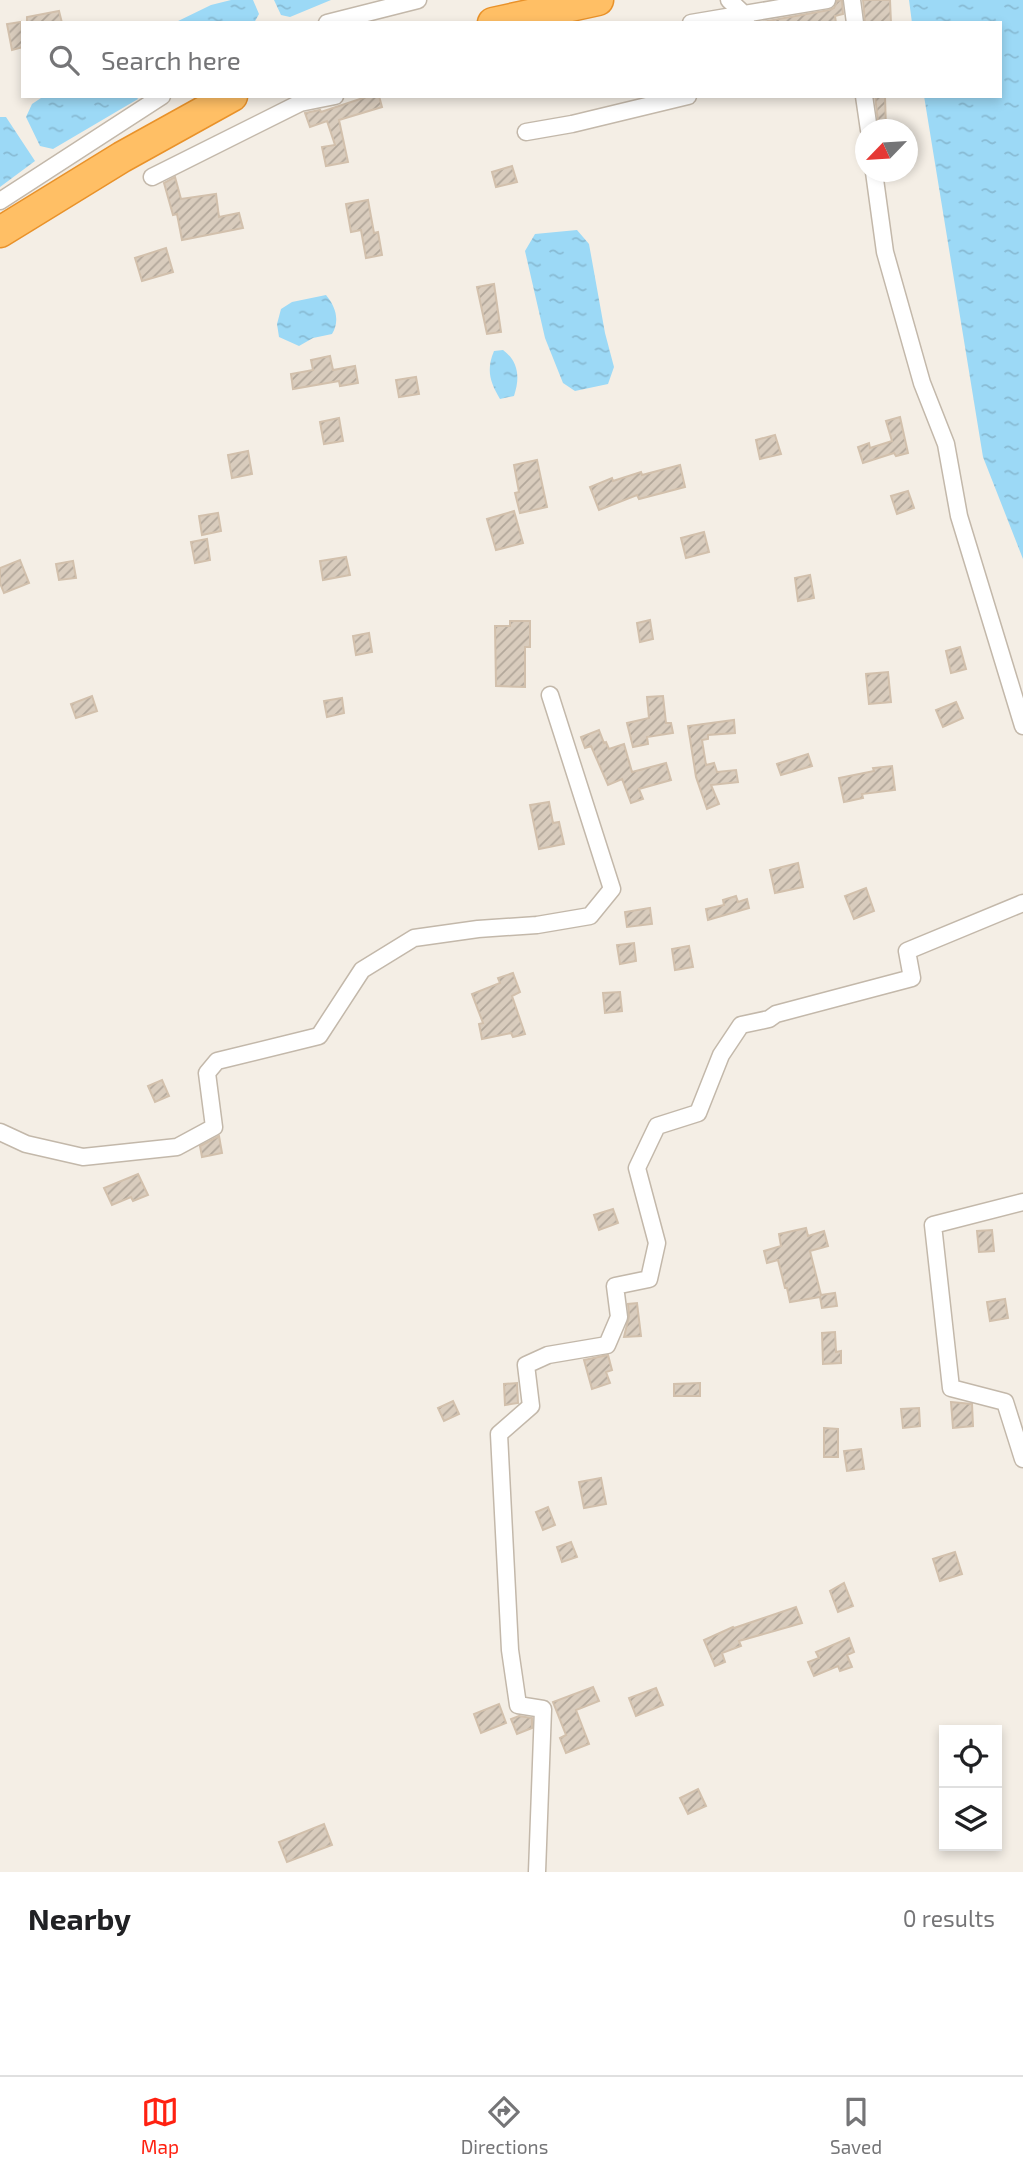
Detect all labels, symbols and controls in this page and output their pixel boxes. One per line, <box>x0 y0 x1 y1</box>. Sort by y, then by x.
search box <box>21 21 1002 98</box>
icon: search <box>45 41 83 79</box>
text: Search here <box>101 44 241 75</box>
north arrow <box>855 119 918 182</box>
map controls <box>939 1725 1002 1851</box>
button: locate <box>939 1725 1002 1788</box>
button: layers <box>939 1788 1002 1851</box>
text: Nearby <box>28 1900 131 1936</box>
text: 0 results <box>903 1904 995 1932</box>
tab: Map <box>141 2093 179 2158</box>
tab: Directions <box>461 2093 548 2158</box>
tab: Saved <box>830 2093 882 2158</box>

